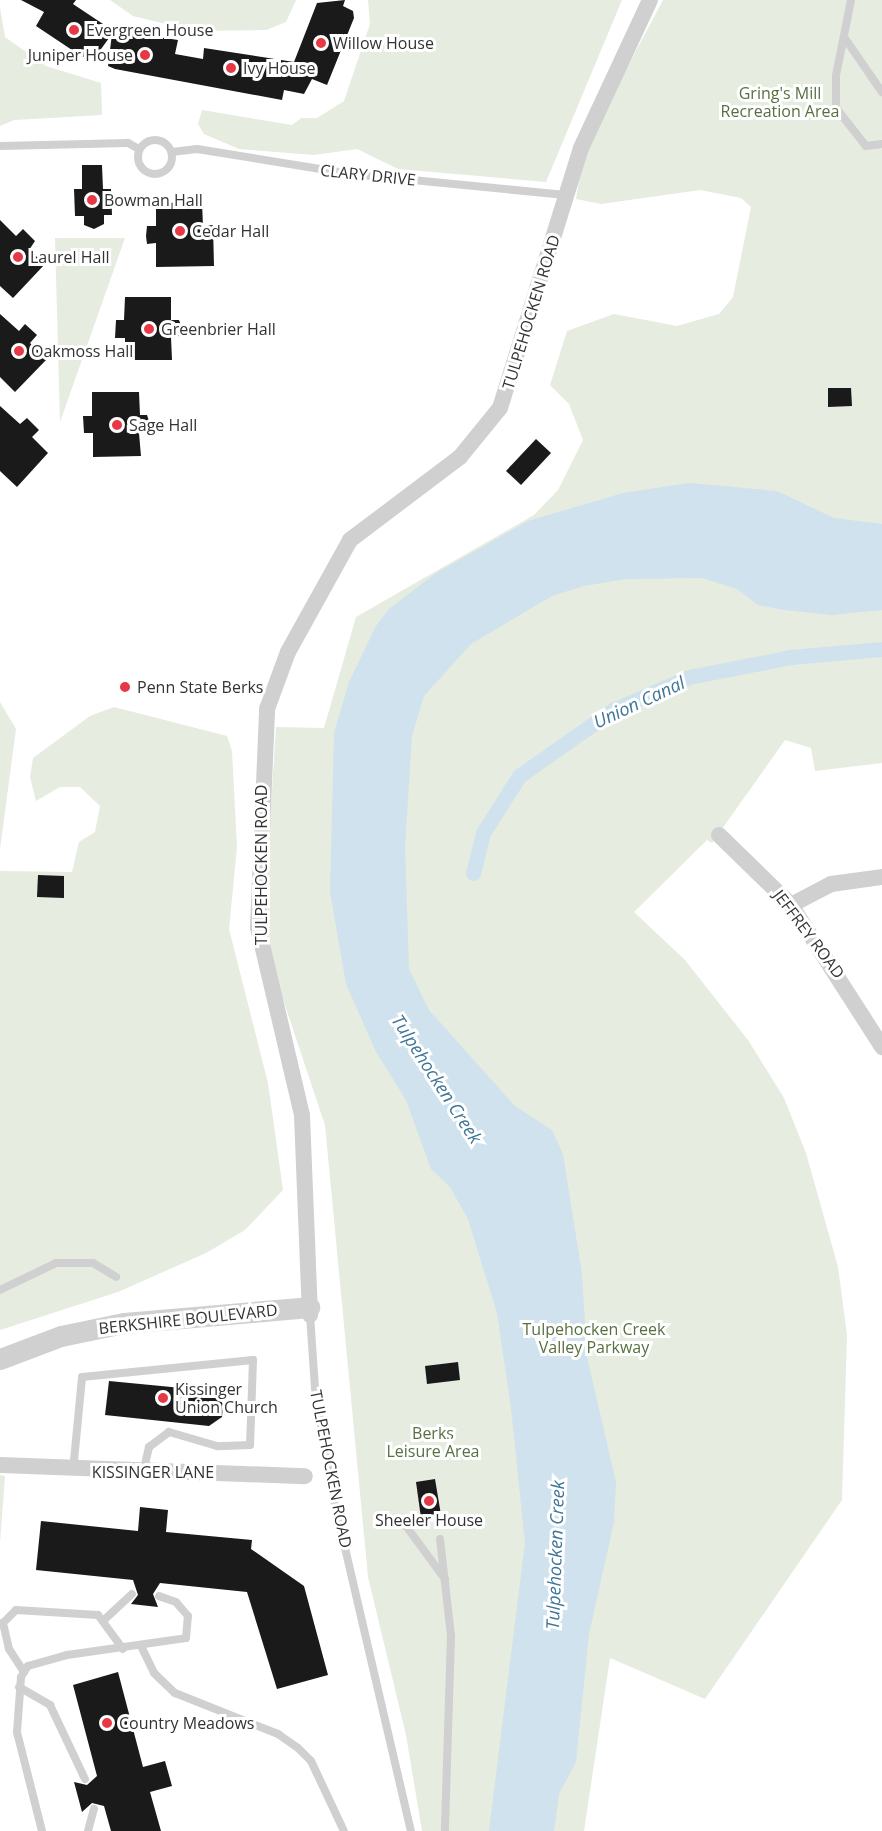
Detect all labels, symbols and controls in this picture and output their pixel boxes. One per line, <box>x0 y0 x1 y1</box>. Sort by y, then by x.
place label: Evergreen House <box>86 20 213 40</box>
marker: Evergreen House <box>67 23 81 37</box>
place label: Willow House <box>333 33 434 53</box>
marker: Willow House <box>314 36 328 50</box>
place label: Juniper House <box>28 45 133 65</box>
marker: Juniper House <box>138 48 152 62</box>
place label: Ivy House <box>243 58 315 78</box>
marker: Ivy House <box>224 61 238 75</box>
park label: Gring's Mill Recreation Area <box>721 83 839 121</box>
street label: CLARY DRIVE <box>319 160 417 190</box>
place label: Bowman Hall <box>104 190 203 210</box>
marker: Bowman Hall <box>85 193 99 207</box>
place label: Cedar Hall <box>192 221 269 241</box>
marker: Cedar Hall <box>173 224 187 238</box>
street label: TULPEHOCKEN ROAD <box>498 232 564 392</box>
place label: Laurel Hall <box>30 247 110 267</box>
marker: Laurel Hall <box>11 250 25 264</box>
place label: Greenbrier Hall <box>161 319 276 339</box>
marker: Greenbrier Hall <box>142 322 156 336</box>
place label: Oakmoss Hall <box>31 341 133 361</box>
marker: Oakmoss Hall <box>12 344 26 358</box>
place label: Sage Hall <box>129 415 197 435</box>
marker: Sage Hall <box>110 418 124 432</box>
water label: Union Canal <box>590 671 688 733</box>
place label: Penn State Berks <box>137 677 263 697</box>
marker: Penn State Berks <box>118 680 132 694</box>
street label: TULPEHOCKEN ROAD <box>251 785 271 945</box>
street label: JEFFREY ROAD <box>770 886 848 982</box>
water label: Tulpehocken Creek <box>387 1011 487 1147</box>
street label: BERKSHIRE BOULEVARD <box>98 1300 278 1338</box>
park label: Tulpehocken Creek Valley Parkway <box>523 1319 665 1357</box>
place label: Kissinger Union Church <box>175 1379 278 1417</box>
street label: TULPEHOCKEN ROAD <box>306 1388 356 1550</box>
marker: Kissinger Union Church <box>156 1391 170 1405</box>
park label: Berks Leisure Area <box>386 1423 480 1461</box>
street label: KISSINGER LANE <box>92 1462 214 1482</box>
water label: Tulpehocken Creek <box>542 1480 568 1630</box>
marker: Sheeler House <box>422 1494 436 1508</box>
place label: Sheeler House <box>375 1510 483 1530</box>
place label: Country Meadows <box>119 1713 254 1733</box>
marker: Country Meadows <box>100 1716 114 1730</box>

